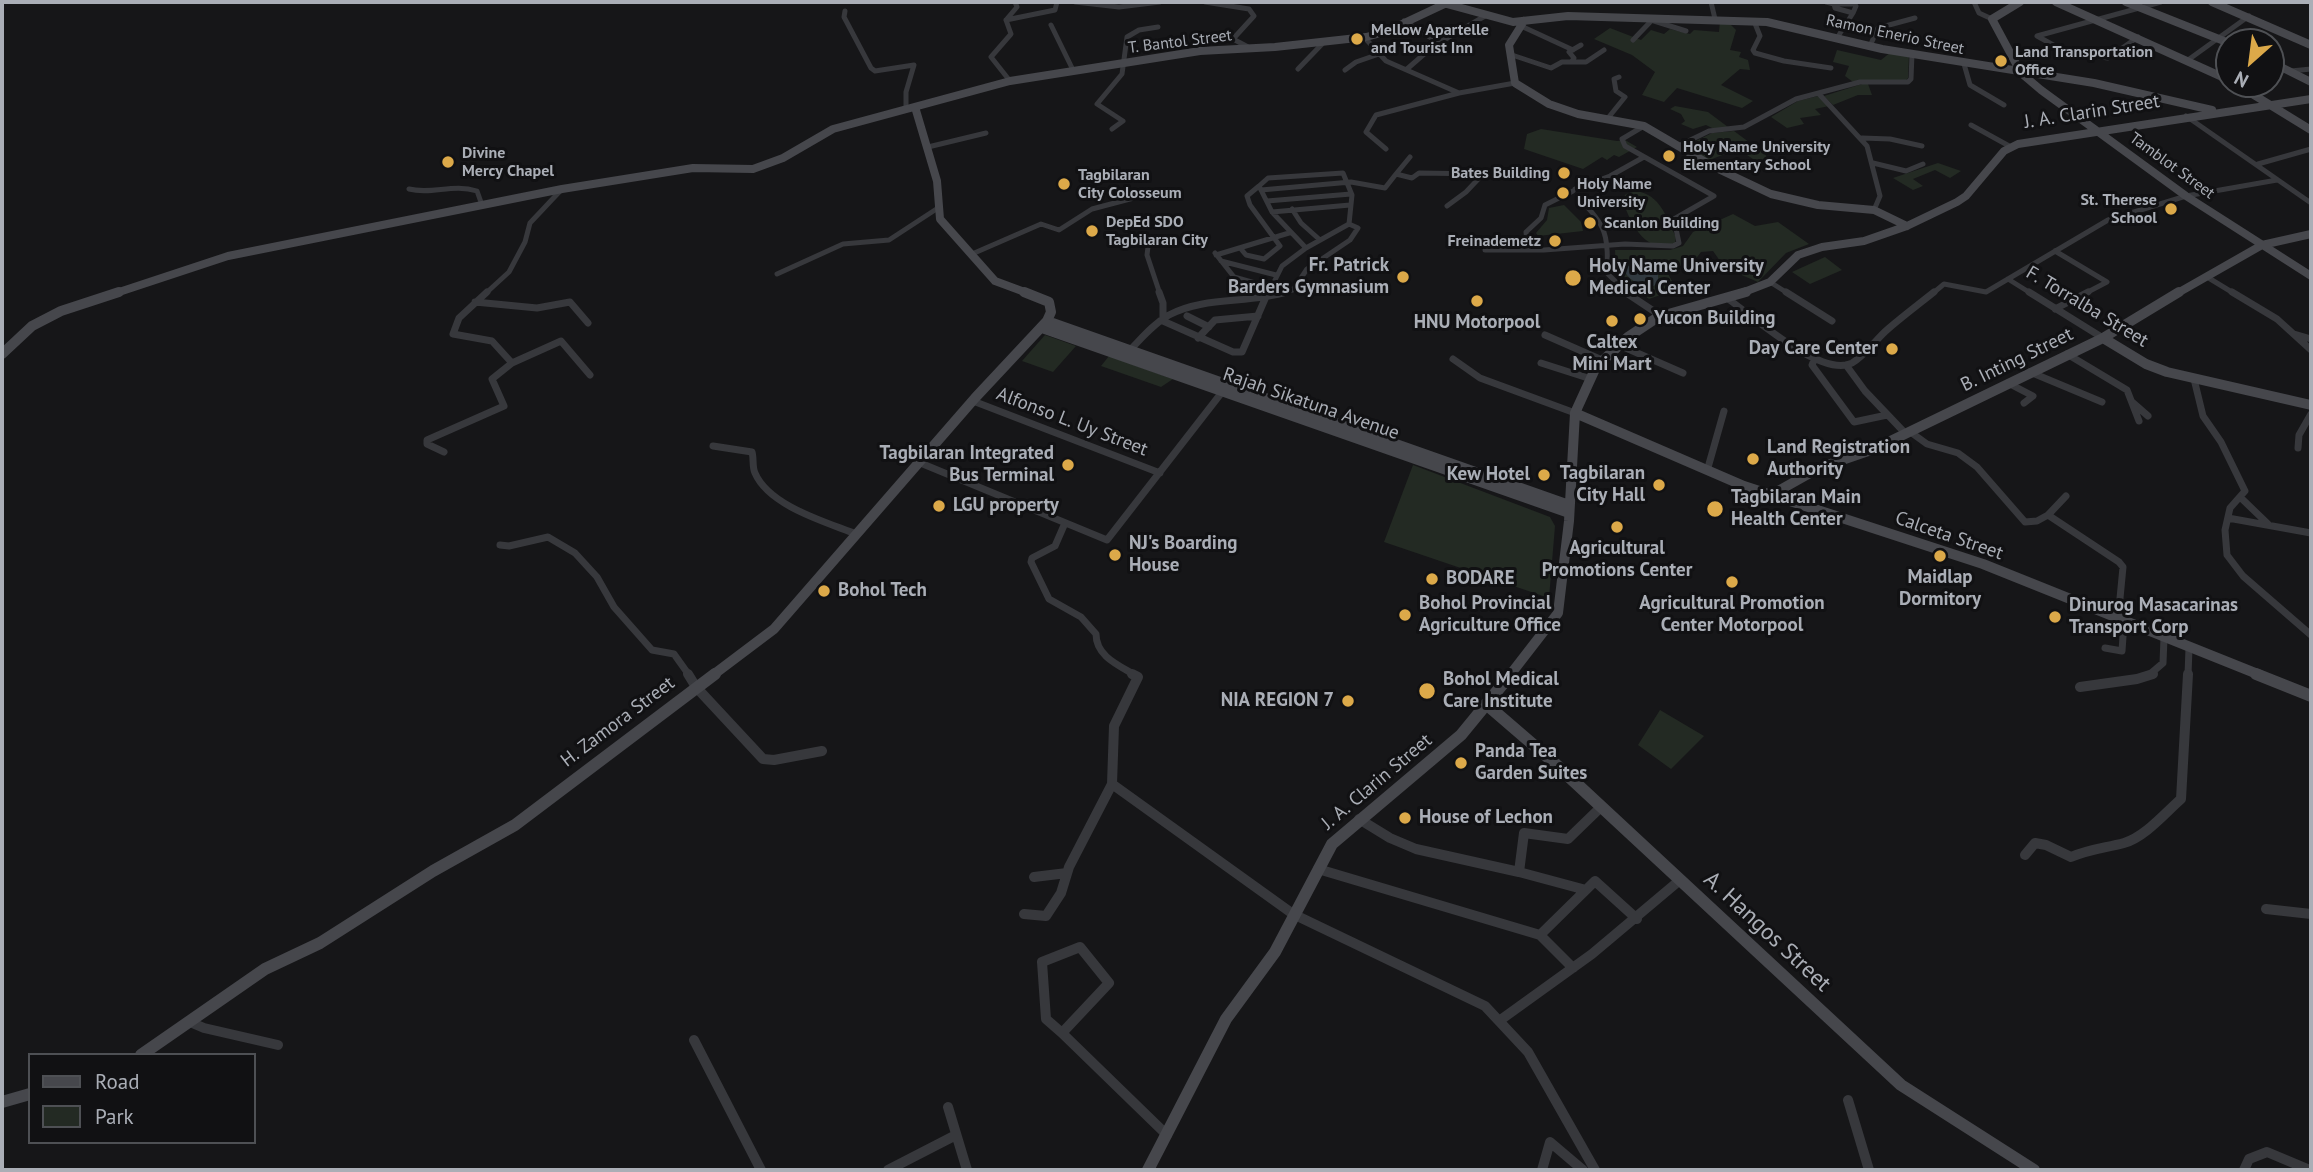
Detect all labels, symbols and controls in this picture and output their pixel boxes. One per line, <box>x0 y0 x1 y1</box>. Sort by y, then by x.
street label: Ramon Enerio Street <box>1824 11 1966 59</box>
place label: Mellow Apartelle and Tourist Inn <box>1371 20 1489 58</box>
street label: T. Bantol Street <box>1127 26 1233 58</box>
north arrow <box>2215 28 2285 98</box>
marker: Mellow Apartelle and Tourist Inn <box>1349 31 1365 47</box>
place label: Land Transportation Office <box>2015 42 2153 80</box>
marker: Land Transportation Office <box>1993 53 2009 69</box>
text: N <box>2230 66 2252 93</box>
street label: J. A. Clarin Street <box>2023 90 2161 134</box>
street label: Tamblot Street <box>2126 129 2218 203</box>
place label: Holy Name University Elementary School <box>1683 137 1830 175</box>
place label: Divine Mercy Chapel <box>462 143 554 181</box>
marker: Holy Name University Elementary School <box>1661 148 1677 164</box>
marker: Divine Mercy Chapel <box>440 154 456 170</box>
place label: Bates Building <box>1451 163 1550 183</box>
place label: Tagbilaran City Colosseum <box>1078 165 1182 203</box>
marker: Bates Building <box>1556 165 1572 181</box>
place label: Holy Name University <box>1577 174 1652 212</box>
marker: Tagbilaran City Colosseum <box>1056 176 1072 192</box>
marker: Holy Name University <box>1555 185 1571 201</box>
place label: St. Therese School <box>2080 190 2157 228</box>
marker: St. Therese School <box>2163 201 2179 217</box>
place label: DepEd SDO Tagbilaran City <box>1106 212 1208 250</box>
place label: Scanlon Building <box>1604 213 1719 233</box>
marker: Scanlon Building <box>1582 215 1598 231</box>
marker: DepEd SDO Tagbilaran City <box>1084 223 1100 239</box>
place label: Freinademetz <box>1447 231 1541 251</box>
marker: Freinademetz <box>1547 233 1563 249</box>
place label: Fr. Patrick Barders Gymnasium <box>1228 255 1389 299</box>
place label: Holy Name University Medical Center <box>1589 256 1764 300</box>
street label: F. Torralba Street <box>2022 262 2152 352</box>
marker: Holy Name University Medical Center <box>1563 268 1583 288</box>
marker: Fr. Patrick Barders Gymnasium <box>1395 269 1411 285</box>
marker: HNU Motorpool <box>1469 293 1485 309</box>
place label: Yucon Building <box>1654 308 1775 330</box>
marker: Yucon Building <box>1632 311 1648 327</box>
place label: HNU Motorpool <box>1414 312 1540 334</box>
marker: Caltex Mini Mart <box>1604 313 1620 329</box>
street label: B. Inting Street <box>1957 323 2077 397</box>
place label: Caltex Mini Mart <box>1572 332 1652 376</box>
place label: Day Care Center <box>1749 338 1878 360</box>
marker: Day Care Center <box>1884 341 1900 357</box>
street label: Rajah Sikatuna Avenue <box>1220 363 1402 445</box>
street label: Alfonso L. Uy Street <box>993 383 1151 461</box>
place label: Land Registration Authority <box>1767 437 1910 481</box>
place label: Tagbilaran Integrated Bus Terminal <box>879 443 1054 487</box>
marker: Land Registration Authority <box>1745 451 1761 467</box>
marker: Tagbilaran Integrated Bus Terminal <box>1060 457 1076 473</box>
place label: Tagbilaran City Hall <box>1560 463 1645 507</box>
place label: Kew Hotel <box>1447 464 1530 486</box>
marker: Kew Hotel <box>1536 467 1552 483</box>
marker: Tagbilaran City Hall <box>1651 477 1667 493</box>
place label: Tagbilaran Main Health Center <box>1731 487 1861 531</box>
place label: LGU property <box>953 495 1059 517</box>
marker: LGU property <box>931 498 947 514</box>
marker: Tagbilaran Main Health Center <box>1705 499 1725 519</box>
street label: Calceta Street <box>1892 507 2006 565</box>
marker: Agricultural Promotions Center <box>1609 519 1625 535</box>
place label: NJ's Boarding House <box>1129 533 1238 577</box>
place label: Agricultural Promotions Center <box>1542 538 1692 582</box>
marker: NJ's Boarding House <box>1107 547 1123 563</box>
marker: Maidlap Dormitory <box>1932 548 1948 564</box>
place label: Maidlap Dormitory <box>1899 567 1981 611</box>
place label: BODARE <box>1446 568 1515 590</box>
marker: BODARE <box>1424 571 1440 587</box>
marker: Agricultural Promotion Center Motorpool <box>1724 574 1740 590</box>
place label: Bohol Tech <box>838 580 927 602</box>
marker: Bohol Tech <box>816 583 832 599</box>
place label: Bohol Provincial Agriculture Office <box>1419 593 1561 637</box>
place label: Agricultural Promotion Center Motorpool <box>1639 593 1825 637</box>
place label: Dinurog Masacarinas Transport Corp <box>2069 595 2238 639</box>
marker: Bohol Provincial Agriculture Office <box>1397 607 1413 623</box>
marker: Dinurog Masacarinas Transport Corp <box>2047 609 2063 625</box>
place label: Bohol Medical Care Institute <box>1443 669 1559 713</box>
street label: H. Zamora Street <box>557 672 679 772</box>
marker: Bohol Medical Care Institute <box>1417 681 1437 701</box>
place label: NIA REGION 7 <box>1221 690 1334 712</box>
marker: NIA REGION 7 <box>1340 693 1356 709</box>
street label: J. A. Clarin Street <box>1317 729 1437 835</box>
place label: Panda Tea Garden Suites <box>1475 741 1587 785</box>
marker: Panda Tea Garden Suites <box>1453 755 1469 771</box>
place label: House of Lechon <box>1419 807 1553 829</box>
marker: House of Lechon <box>1397 810 1413 826</box>
street label: A. Hangos Street <box>1698 866 1836 998</box>
legend <box>28 1053 256 1144</box>
text: Road <box>95 1068 139 1095</box>
text: Park <box>95 1103 134 1130</box>

